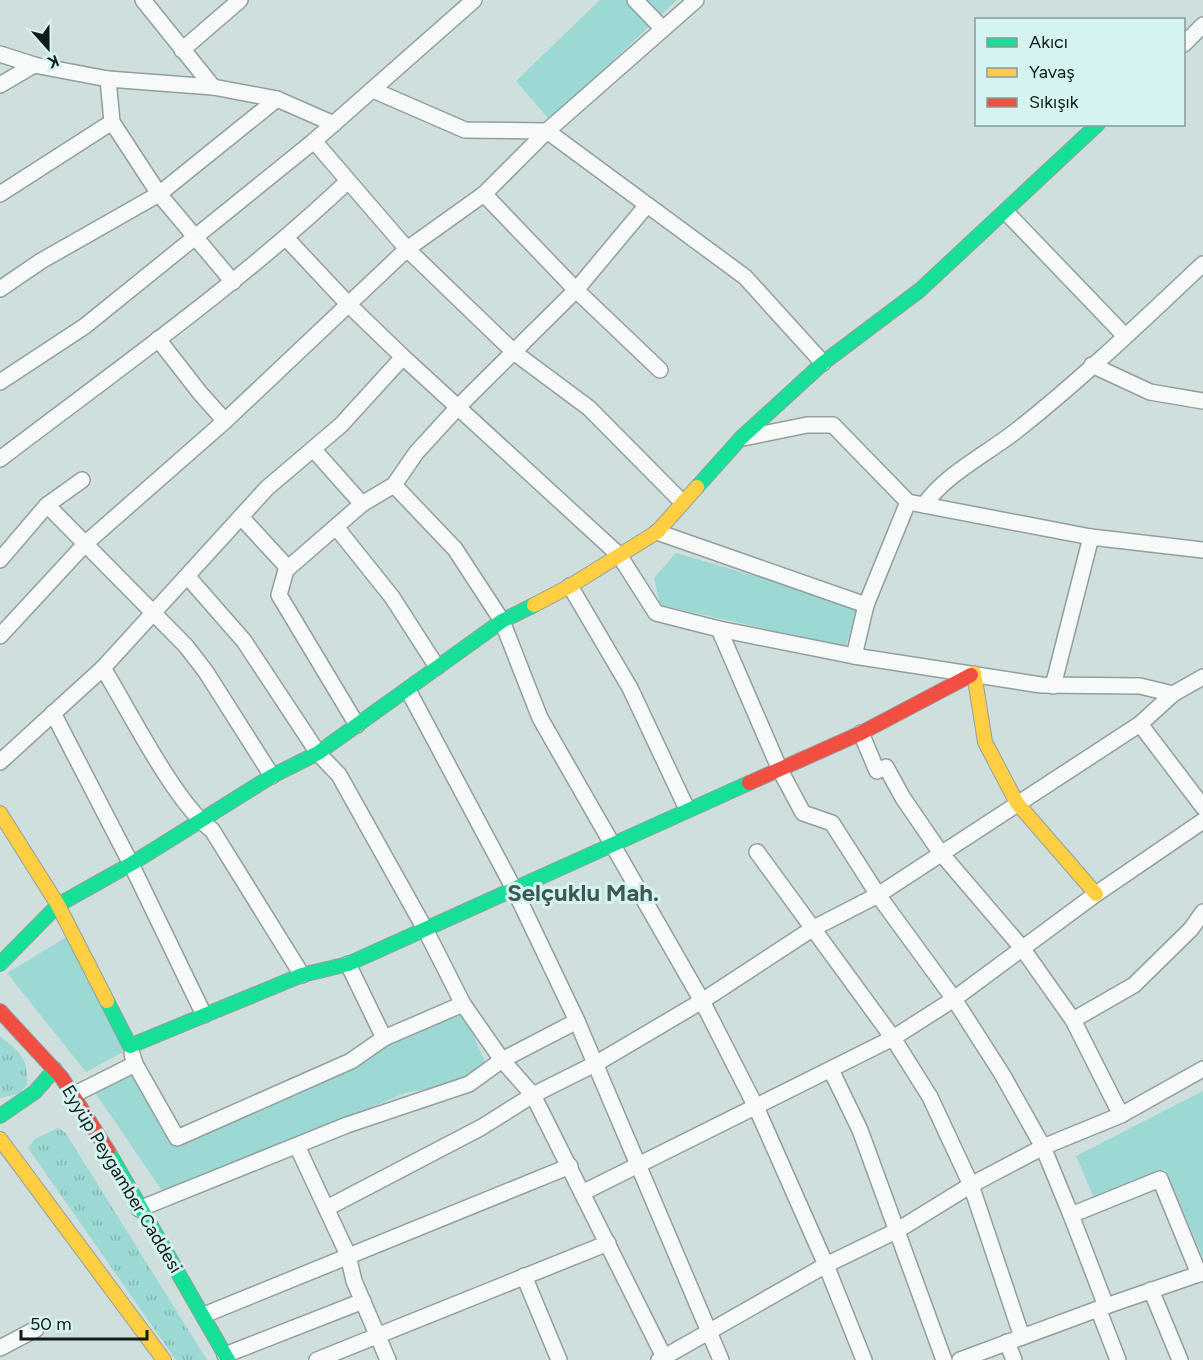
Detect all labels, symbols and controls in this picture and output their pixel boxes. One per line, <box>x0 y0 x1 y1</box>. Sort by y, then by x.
north arrow <box>18 18 78 78</box>
legend <box>975 18 1185 126</box>
text: Akıcı <box>1029 31 1068 53</box>
text: K <box>44 51 62 72</box>
text: Yavaş <box>1029 61 1075 83</box>
text: Sıkışık <box>1029 91 1079 113</box>
district label: Selçuklu Mah. <box>507 878 659 907</box>
street label: Eyyüp Peygamber Caddesi <box>57 1081 187 1277</box>
scale bar <box>21 1303 147 1341</box>
text: 50 m <box>30 1313 72 1335</box>

